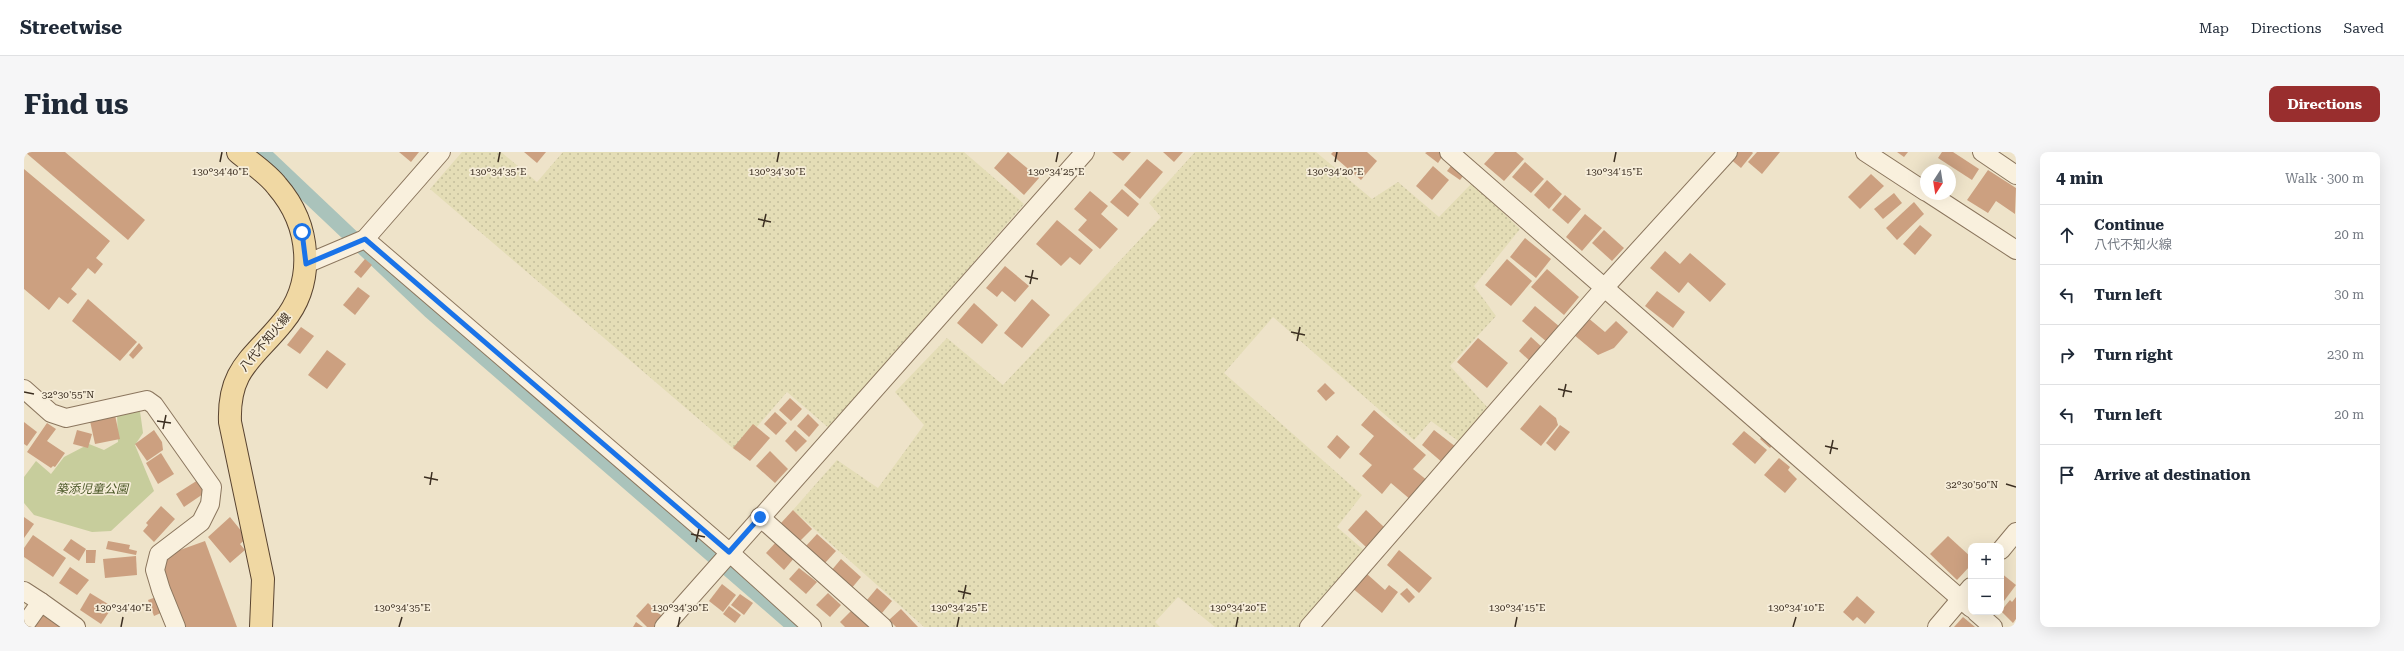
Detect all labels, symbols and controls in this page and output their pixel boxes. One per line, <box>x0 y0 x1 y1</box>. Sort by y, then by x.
text: Streetwise <box>20 16 122 39</box>
text: Map <box>2199 20 2229 36</box>
text: Directions <box>2251 20 2321 36</box>
text: Saved <box>2343 20 2384 36</box>
button: Directions <box>2269 86 2380 122</box>
text: Find us <box>24 88 128 121</box>
north arrow <box>1920 164 1956 200</box>
text: 130°34'40"E <box>192 166 248 177</box>
text: 130°34'35"E <box>470 166 526 177</box>
text: 130°34'30"E <box>749 166 805 177</box>
text: 130°34'25"E <box>1028 166 1084 177</box>
text: 130°34'20"E <box>1307 166 1363 177</box>
text: 130°34'15"E <box>1586 166 1642 177</box>
text: 4 min <box>2056 168 2103 188</box>
text: Walk · 300 m <box>2285 171 2364 186</box>
text: Continue <box>2094 216 2164 234</box>
route start <box>293 223 311 241</box>
icon: ahead <box>2056 224 2078 246</box>
text: 20 m <box>2334 227 2364 242</box>
text: 八代不知火線 <box>2094 237 2172 252</box>
icon: left <box>2056 284 2078 306</box>
text: Turn left <box>2094 286 2162 304</box>
text: 30 m <box>2334 287 2364 302</box>
street label: 八代不知火線 <box>236 310 294 374</box>
icon: right <box>2056 344 2078 366</box>
text: Turn right <box>2094 346 2173 364</box>
text: 230 m <box>2327 347 2364 362</box>
text: 32°30'55"N <box>42 389 94 400</box>
icon: left <box>2056 404 2078 426</box>
text: Turn left <box>2094 406 2162 424</box>
text: 20 m <box>2334 407 2364 422</box>
icon: arrive <box>2056 464 2078 486</box>
text: Arrive at destination <box>2094 466 2250 484</box>
text: 32°30'50"N <box>1946 479 1998 490</box>
park label: 築添児童公園 <box>56 482 130 496</box>
route end <box>751 508 769 526</box>
map controls <box>1968 543 2004 615</box>
button: + <box>1968 543 2004 579</box>
button: − <box>1968 579 2004 615</box>
text: 130°34'40"E <box>95 602 151 613</box>
text: 130°34'35"E <box>374 602 430 613</box>
text: 130°34'30"E <box>652 602 708 613</box>
text: 130°34'25"E <box>931 602 987 613</box>
text: 130°34'20"E <box>1210 602 1266 613</box>
text: 130°34'15"E <box>1489 602 1545 613</box>
text: 130°34'10"E <box>1768 602 1824 613</box>

